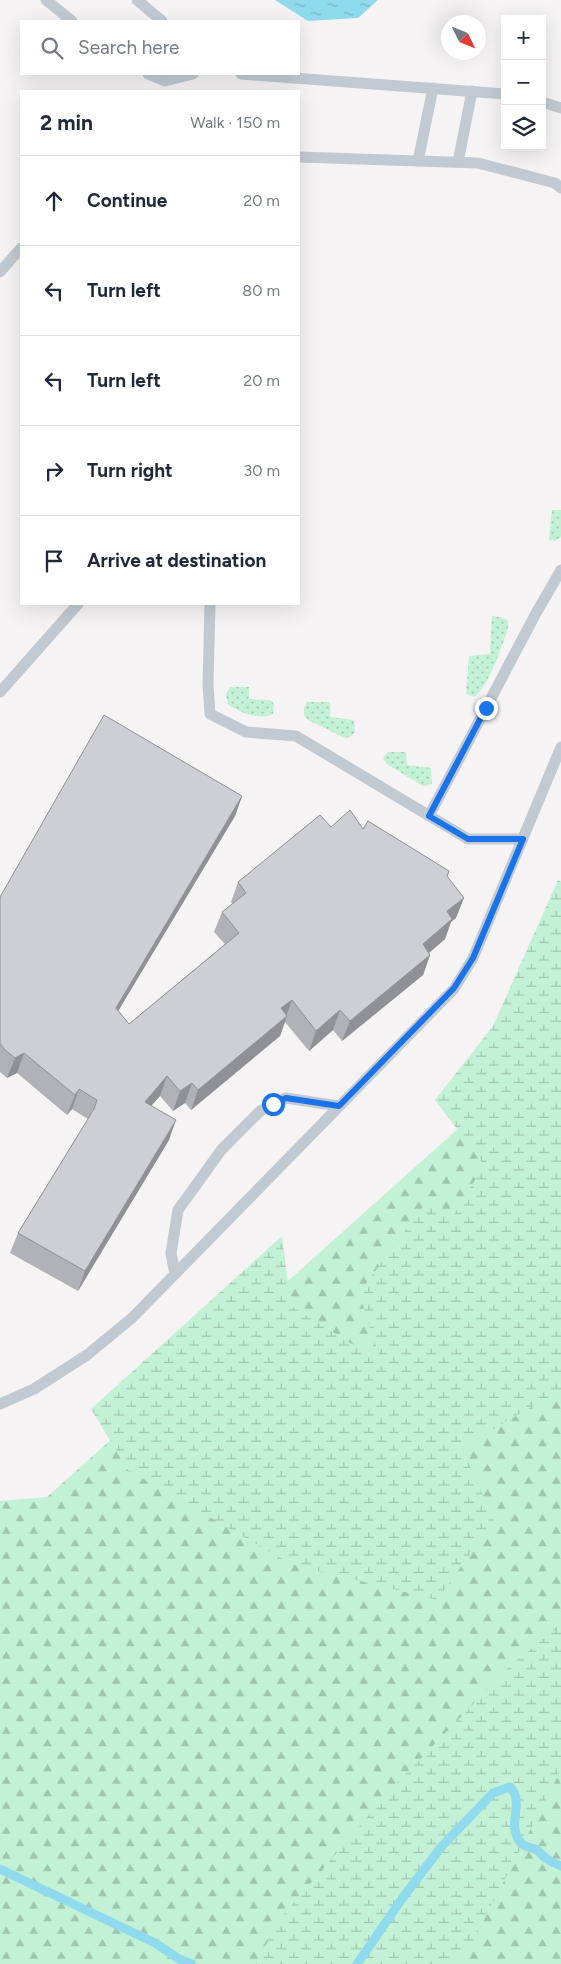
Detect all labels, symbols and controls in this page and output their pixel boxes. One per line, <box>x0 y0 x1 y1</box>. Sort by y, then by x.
north arrow <box>441 15 486 60</box>
map controls <box>501 15 546 150</box>
button: + <box>501 15 546 60</box>
search box <box>20 20 300 75</box>
icon: search <box>38 34 66 62</box>
text: Search here <box>78 36 180 59</box>
button: − <box>501 60 546 105</box>
button: layers <box>501 105 546 150</box>
text: 2 min <box>40 110 93 135</box>
text: Walk · 150 m <box>190 113 280 132</box>
icon: ahead <box>40 187 68 215</box>
text: Continue <box>87 189 167 212</box>
text: 20 m <box>243 191 280 210</box>
icon: left <box>40 277 68 305</box>
text: Turn left <box>87 279 161 302</box>
text: 80 m <box>242 281 280 300</box>
icon: left <box>40 367 68 395</box>
text: Turn left <box>87 369 161 392</box>
text: 20 m <box>243 371 280 390</box>
icon: right <box>40 457 68 485</box>
text: Turn right <box>87 459 173 482</box>
text: 30 m <box>243 461 280 480</box>
icon: arrive <box>40 547 68 575</box>
text: Arrive at destination <box>87 549 266 572</box>
route end <box>475 697 498 720</box>
route start <box>262 1093 285 1116</box>

